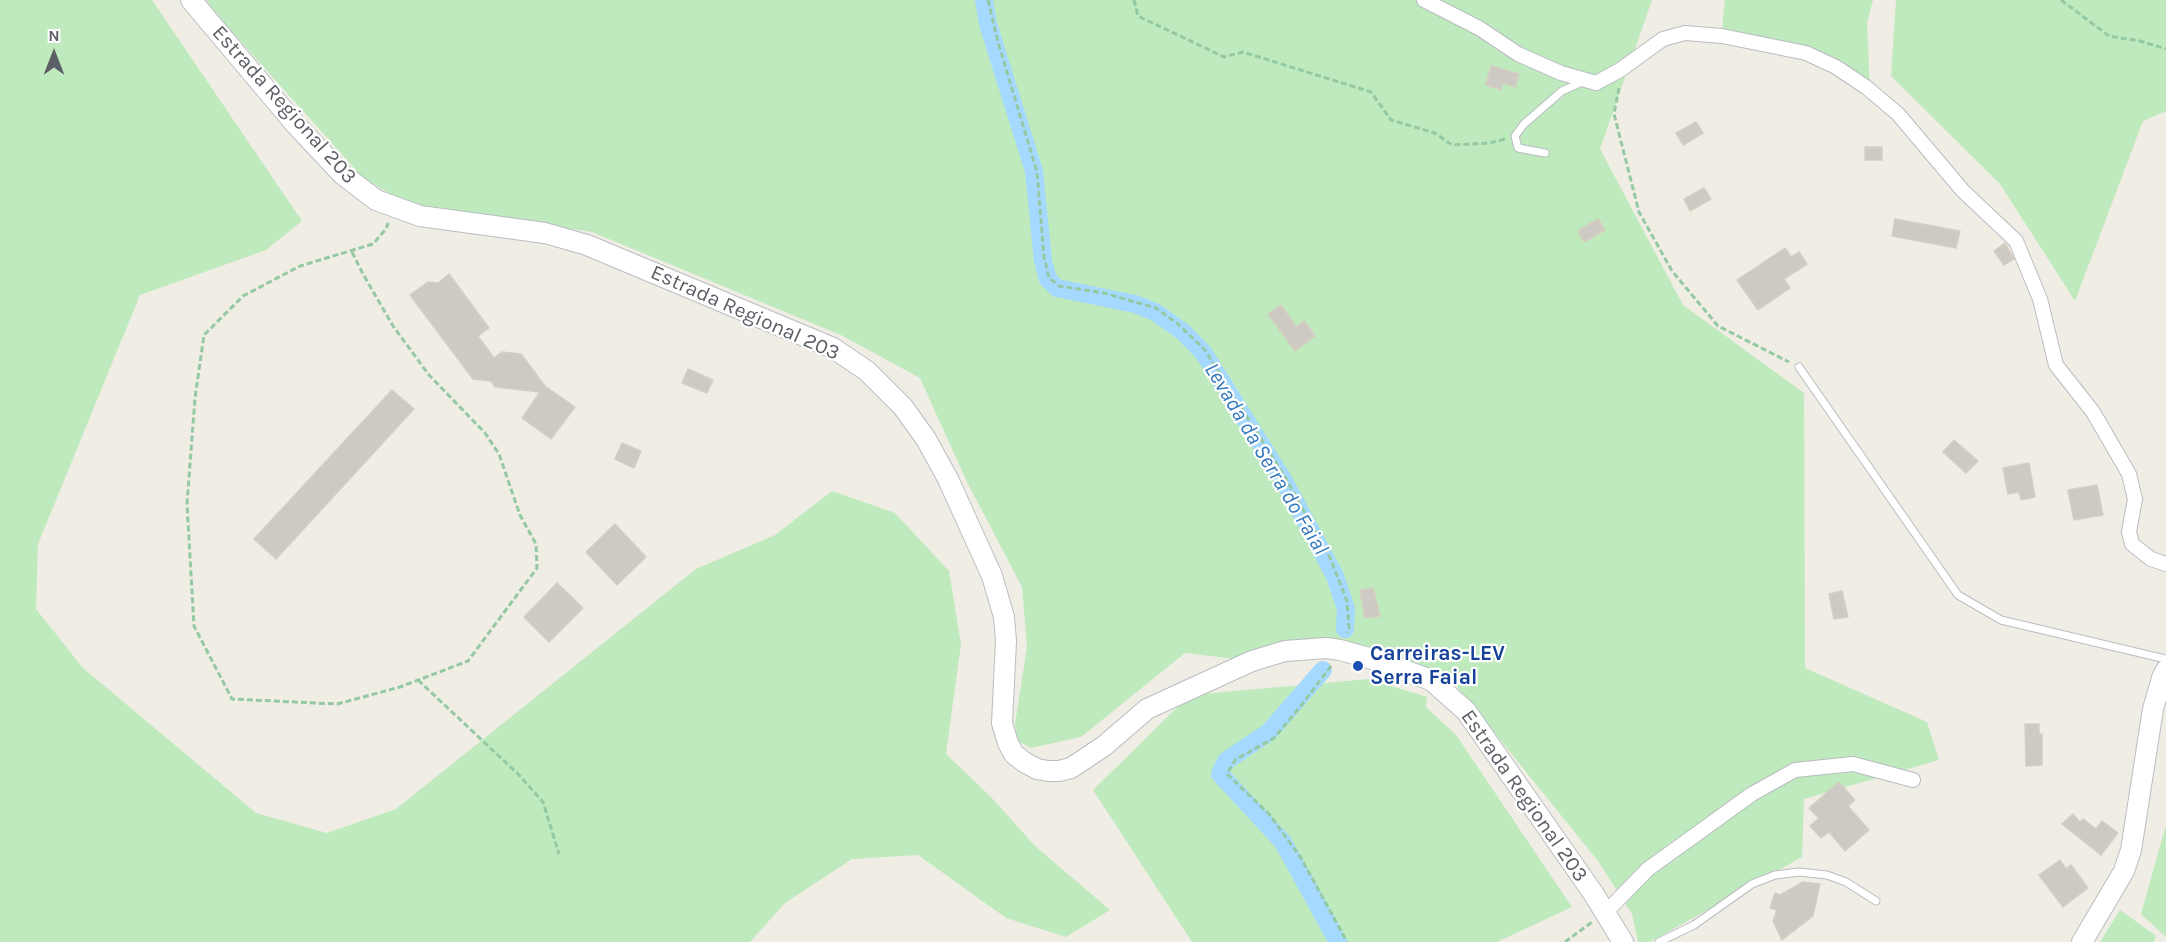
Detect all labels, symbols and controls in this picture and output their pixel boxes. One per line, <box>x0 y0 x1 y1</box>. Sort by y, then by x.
street label: Estrada Regional 203 <box>206 21 362 189</box>
north arrow <box>24 24 84 84</box>
text: N <box>48 26 60 45</box>
street label: Estrada Regional 203 <box>647 260 843 366</box>
water label: Levada da Serra do Faial <box>1198 358 1334 560</box>
place label: Carreiras-LEV Serra Faial <box>1370 641 1505 691</box>
marker: Carreiras-LEV Serra Faial <box>1351 659 1365 673</box>
street label: Estrada Regional 203 <box>1455 705 1593 887</box>

